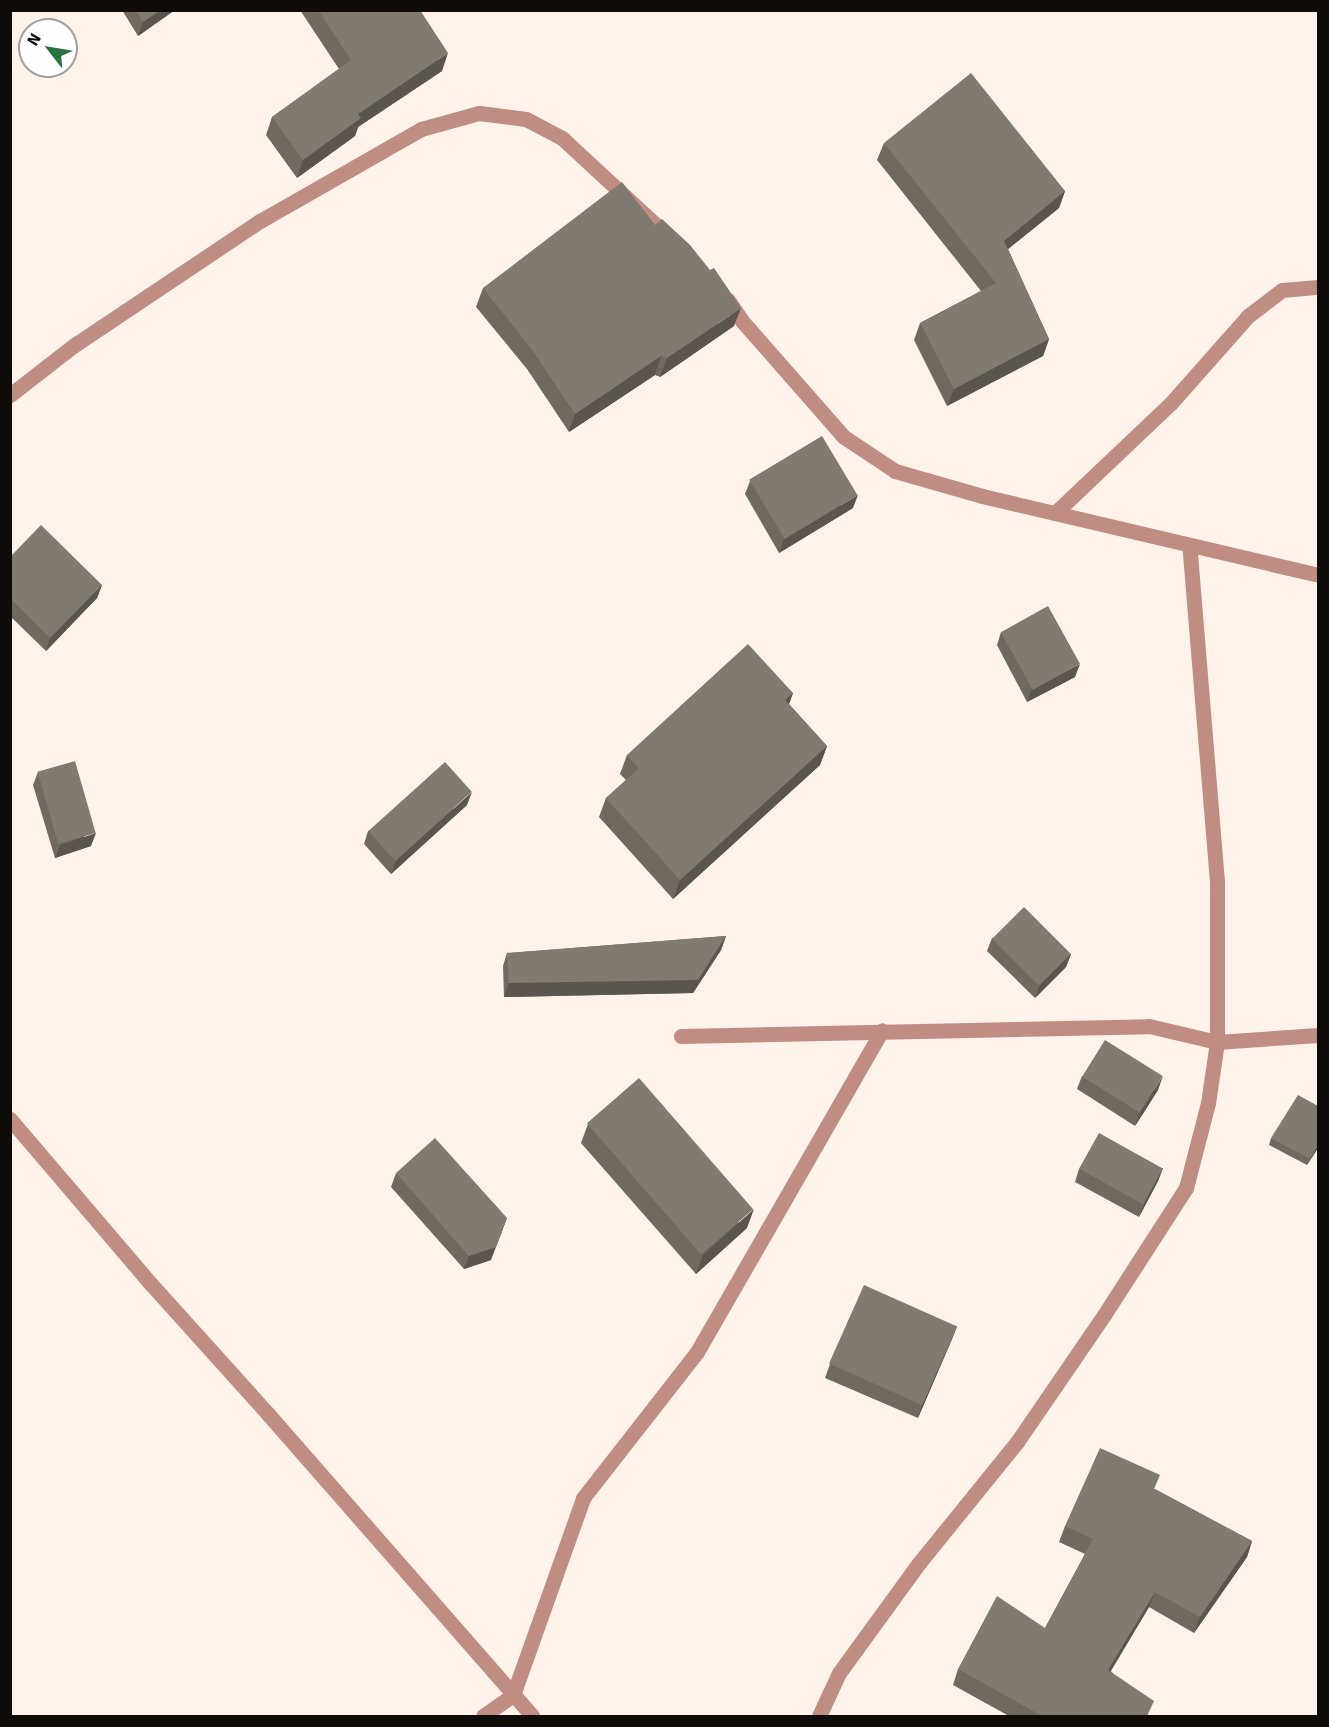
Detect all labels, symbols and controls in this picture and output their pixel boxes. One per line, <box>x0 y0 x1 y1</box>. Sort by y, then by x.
north arrow <box>18 18 78 78</box>
text: N <box>23 30 46 50</box>

